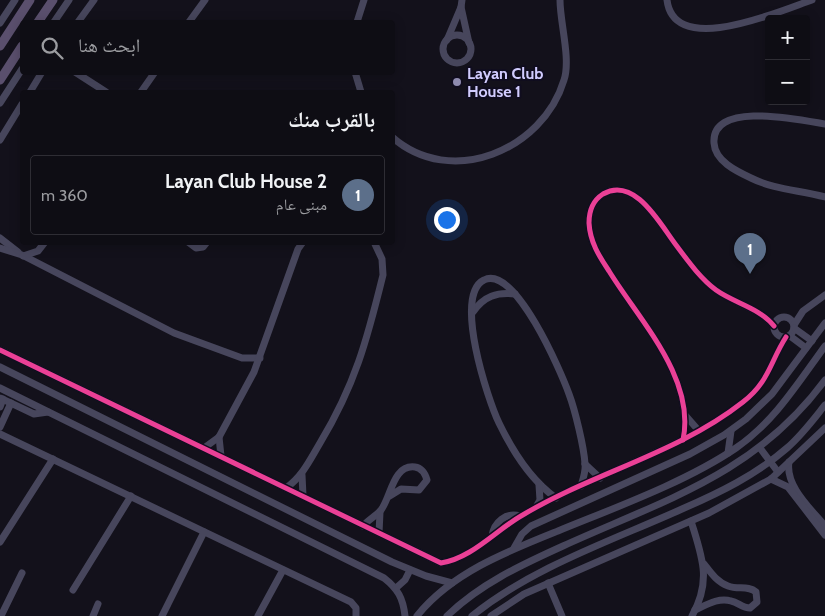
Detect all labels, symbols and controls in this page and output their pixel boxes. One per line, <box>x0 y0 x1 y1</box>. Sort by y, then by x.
map controls <box>765 15 810 105</box>
button: + <box>765 15 810 60</box>
search box <box>20 20 395 75</box>
icon: search <box>38 34 66 62</box>
text: ابحث هنا <box>78 34 140 57</box>
button: − <box>765 60 810 105</box>
place label: Layan Club House 1 <box>467 64 543 101</box>
marker: Layan Club House 1 <box>451 76 463 88</box>
text: بالقرب منك <box>288 107 375 132</box>
text: Layan Club House 2 <box>165 170 327 193</box>
text: 360 m <box>41 186 88 205</box>
text: 1 <box>355 186 361 205</box>
text: مبنى عام <box>276 195 327 214</box>
your location <box>434 207 460 233</box>
pin: 1 <box>734 233 766 274</box>

